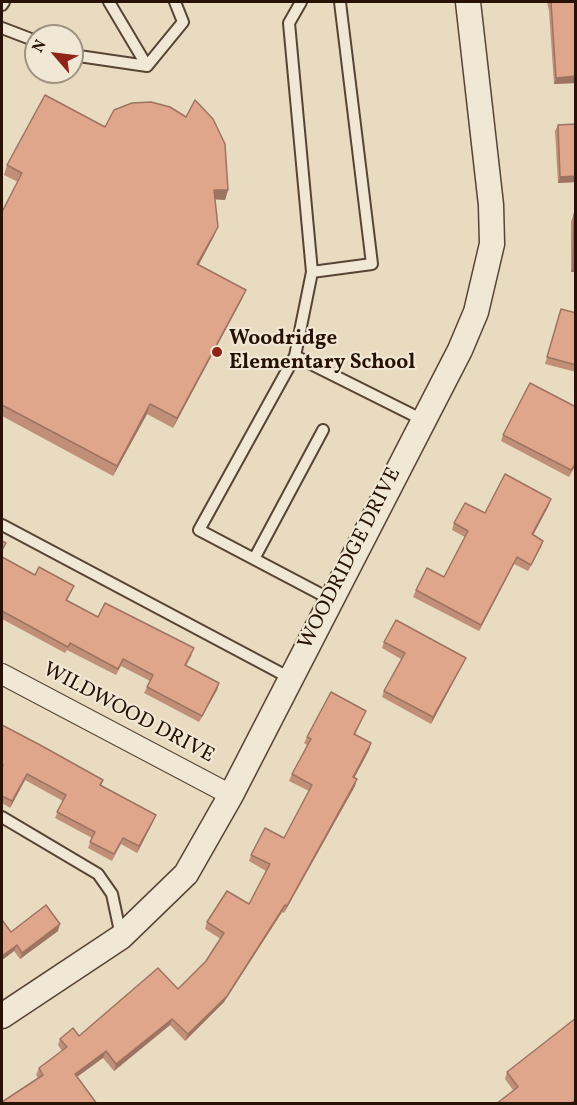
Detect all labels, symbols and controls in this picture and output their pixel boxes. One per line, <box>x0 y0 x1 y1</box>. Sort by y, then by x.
north arrow <box>24 24 84 84</box>
text: N <box>27 36 52 57</box>
place label: Woodridge Elementary School <box>229 327 415 377</box>
marker: Woodridge Elementary School <box>210 345 224 359</box>
street label: WOODRIDGE DRIVE <box>294 464 408 654</box>
street label: WILDWOOD DRIVE <box>38 658 218 770</box>

